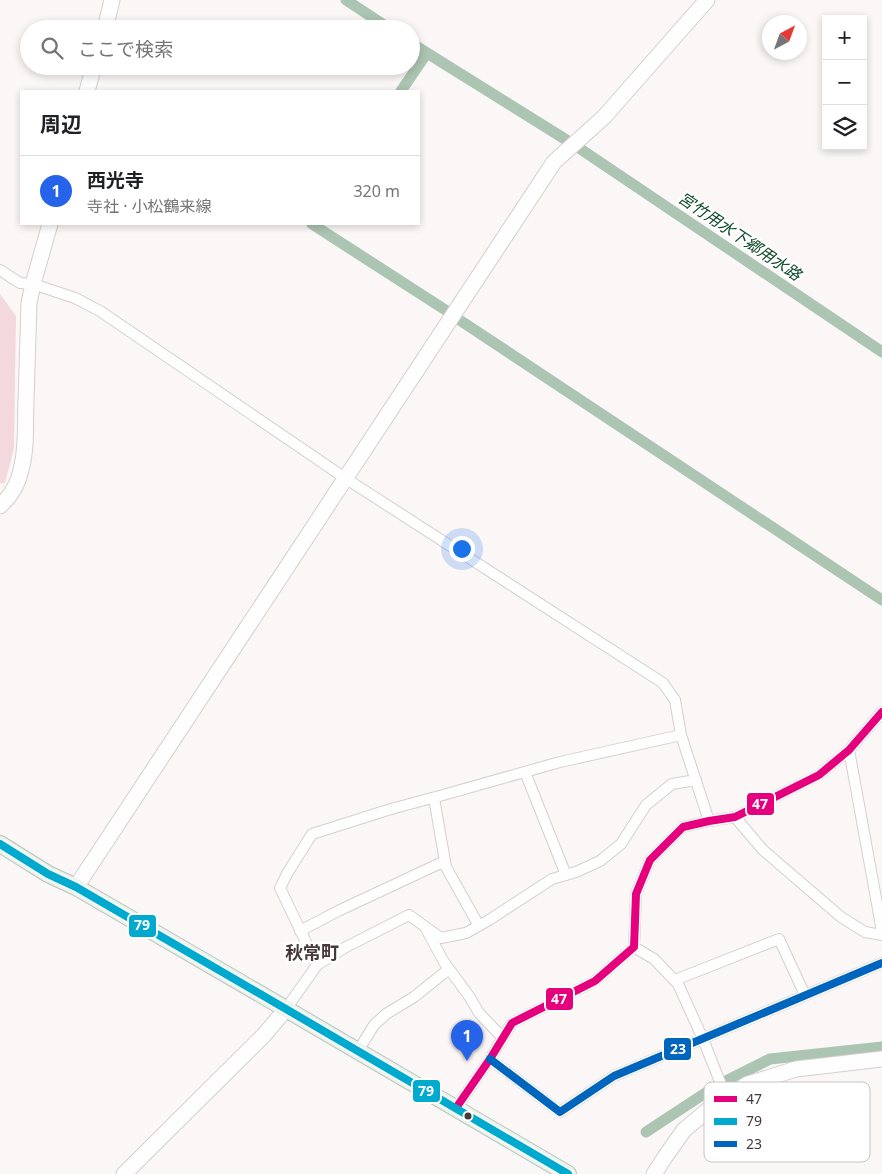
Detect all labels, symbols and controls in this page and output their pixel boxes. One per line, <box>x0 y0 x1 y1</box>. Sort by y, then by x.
north arrow <box>762 15 807 60</box>
map controls <box>822 15 867 150</box>
button: + <box>822 15 867 60</box>
search box <box>20 20 420 75</box>
icon: search <box>38 34 66 62</box>
text: ここで検索 <box>78 36 173 62</box>
button: − <box>822 60 867 105</box>
button: layers <box>822 105 867 150</box>
text: 周辺 <box>40 110 82 138</box>
text: 西光寺 <box>87 167 144 193</box>
text: 1 <box>51 180 61 202</box>
text: 320 m <box>353 180 400 202</box>
water label: 宮竹用水下郷用水路 <box>674 187 807 286</box>
text: 寺社 · 小松鶴来線 <box>87 195 212 217</box>
your location <box>449 536 475 562</box>
line badge: 47 <box>746 792 775 816</box>
text: 47 <box>752 794 768 813</box>
line badge: 79 <box>128 914 157 938</box>
text: 79 <box>134 915 150 934</box>
district label: 秋常町 <box>285 940 339 964</box>
line badge: 47 <box>545 987 574 1011</box>
text: 47 <box>551 989 567 1008</box>
pin: 1 <box>451 1020 483 1061</box>
line badge: 23 <box>663 1037 692 1061</box>
text: 23 <box>670 1039 686 1058</box>
line badge: 79 <box>412 1079 441 1103</box>
text: 79 <box>418 1081 434 1100</box>
legend <box>704 1082 870 1162</box>
text: 47 <box>746 1089 762 1108</box>
unlabelled marker <box>463 1111 473 1121</box>
text: 79 <box>746 1111 762 1130</box>
text: 23 <box>746 1134 762 1153</box>

